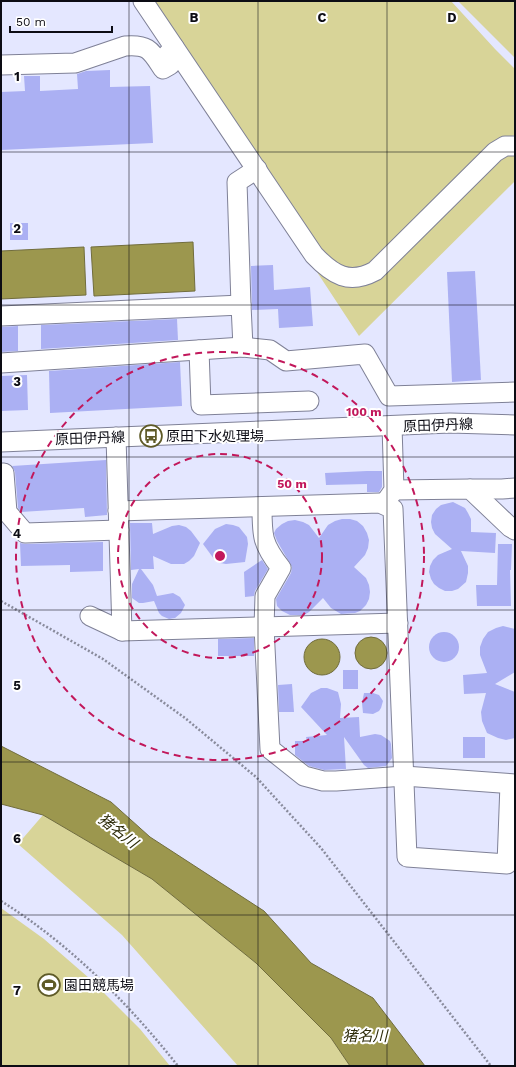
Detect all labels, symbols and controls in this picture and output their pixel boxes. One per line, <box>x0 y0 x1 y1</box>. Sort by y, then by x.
scale bar <box>10 8 112 34</box>
text: B <box>190 10 199 25</box>
text: C <box>318 10 327 25</box>
text: D <box>447 10 457 25</box>
text: 50 m <box>16 15 46 29</box>
text: 1 <box>14 69 20 84</box>
text: 2 <box>13 221 21 236</box>
text: 3 <box>13 374 21 389</box>
text: 100 m <box>346 405 382 419</box>
street label: 原田伊丹線 <box>403 416 473 434</box>
bus stop icon: 原田下水処理場 <box>138 423 164 449</box>
place label: 原田下水処理場 <box>166 428 264 444</box>
street label: 原田伊丹線 <box>55 429 125 447</box>
text: 50 m <box>277 477 307 491</box>
text: 4 <box>13 526 22 541</box>
centre of rings <box>213 549 227 563</box>
text: 5 <box>13 678 21 693</box>
water label: 猪名川 <box>95 810 143 853</box>
text: 6 <box>13 831 21 846</box>
sports icon: 園田競馬場 <box>36 972 62 998</box>
place label: 園田競馬場 <box>64 977 134 993</box>
text: 7 <box>13 983 21 998</box>
water label: 猪名川 <box>342 1027 389 1045</box>

